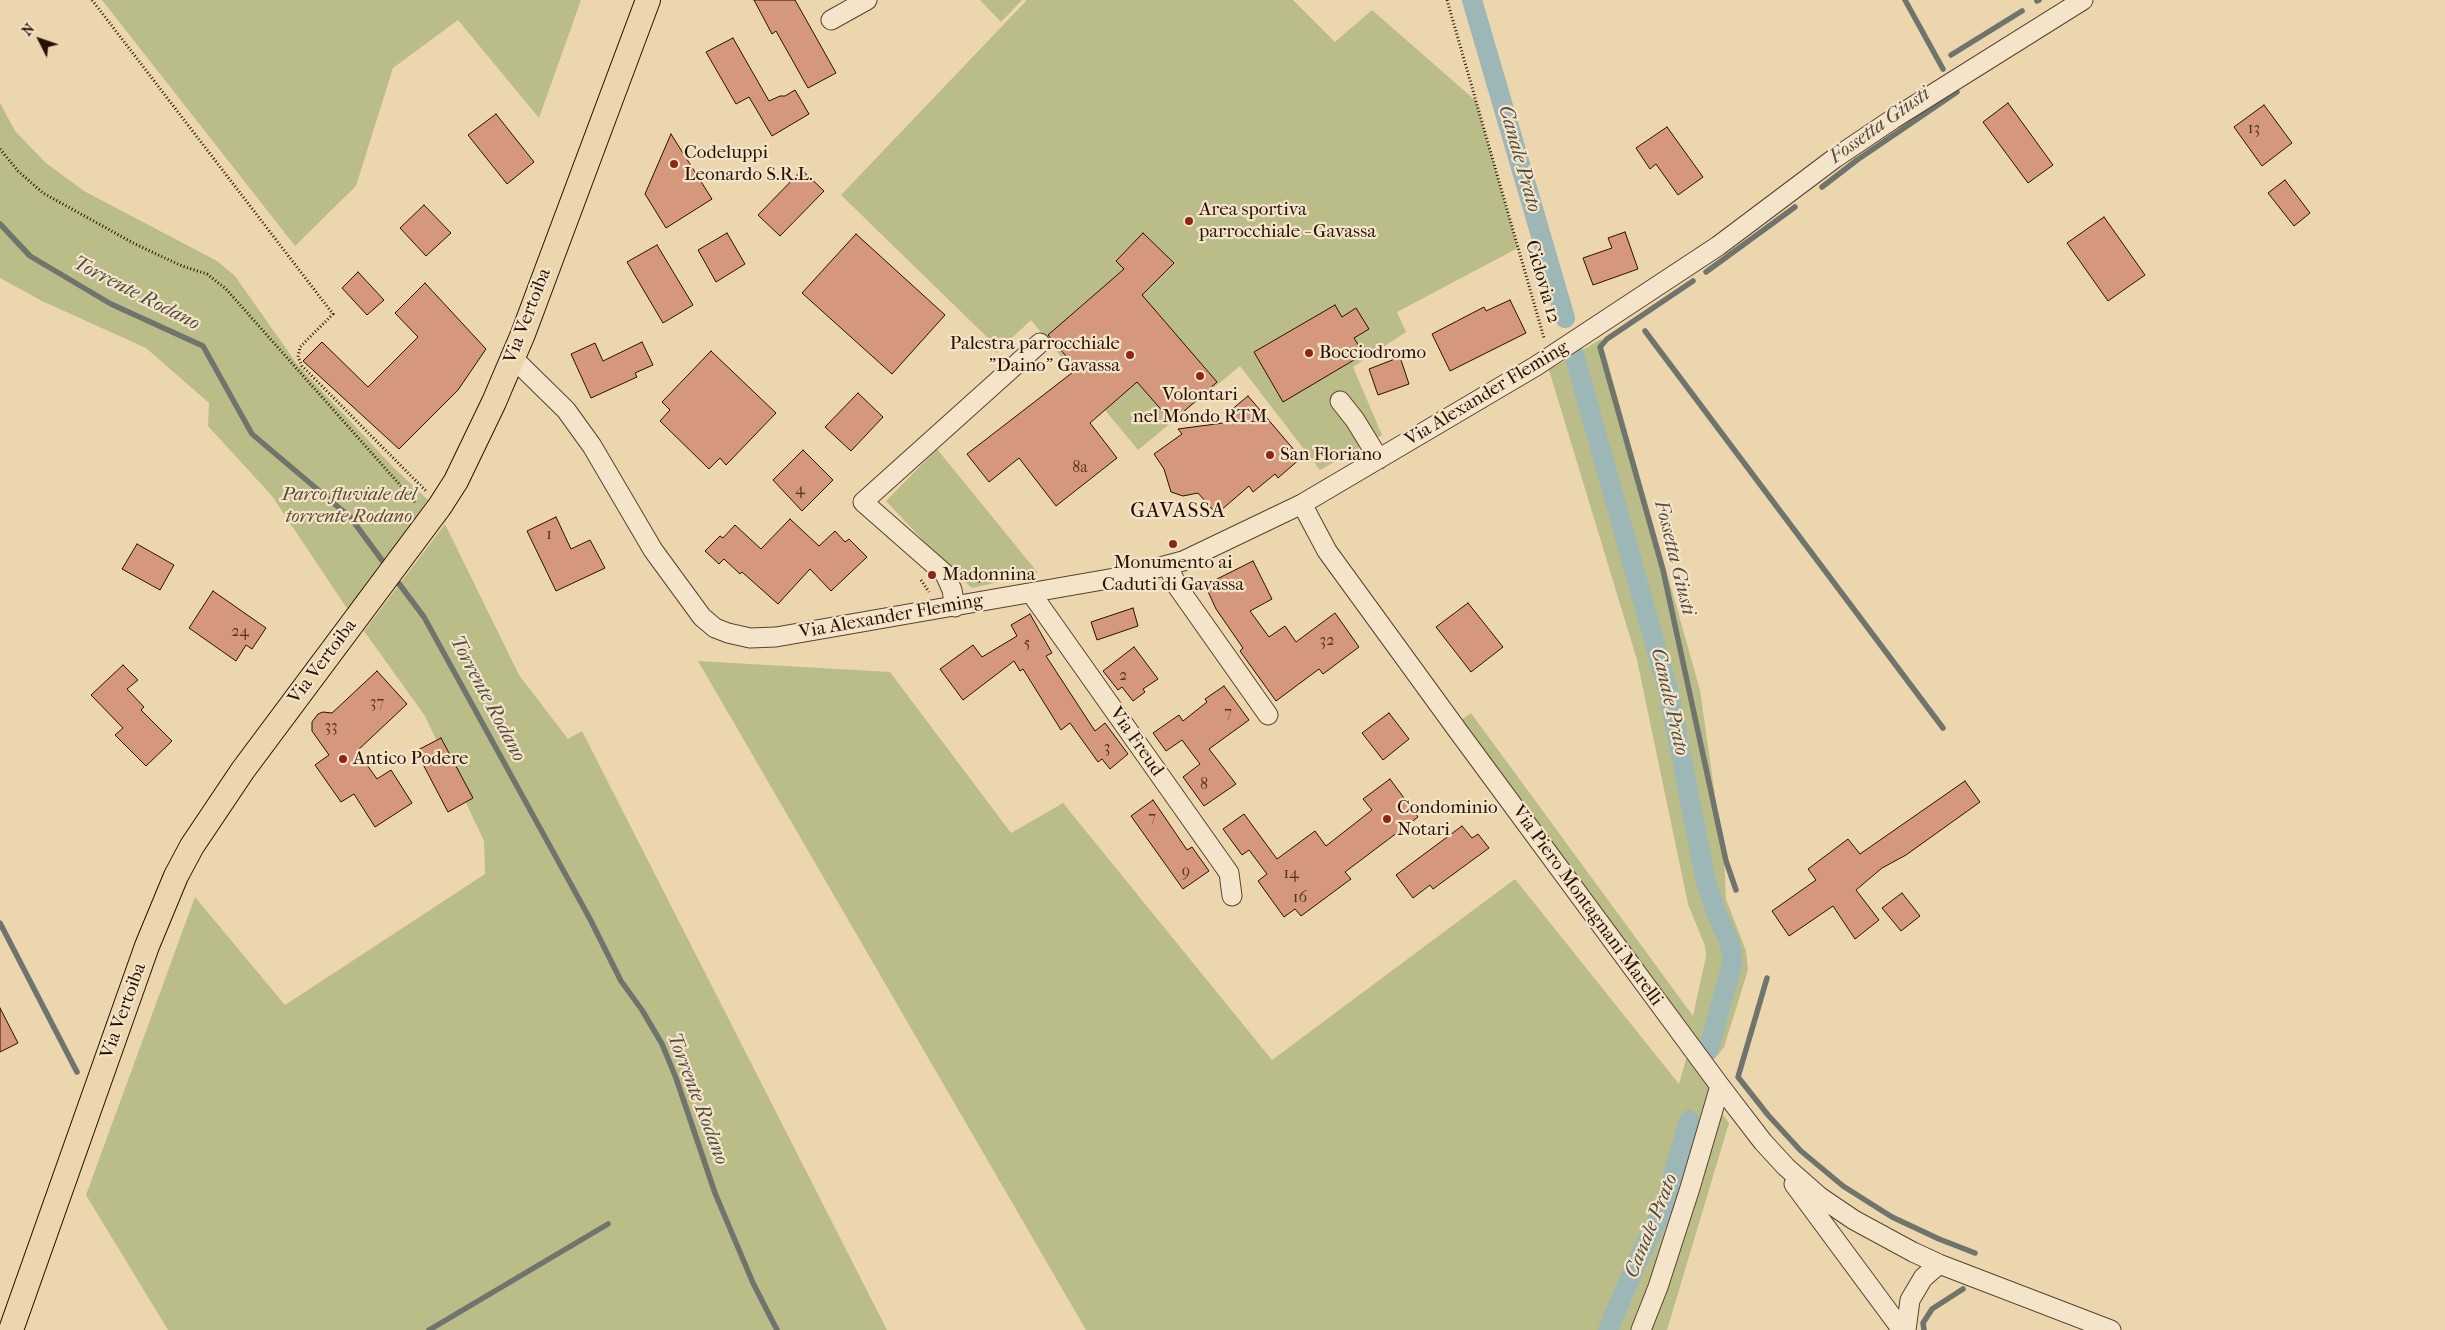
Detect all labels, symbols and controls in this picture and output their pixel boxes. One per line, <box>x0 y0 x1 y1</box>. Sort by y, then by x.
north arrow <box>15 15 65 65</box>
text: N <box>18 20 38 39</box>
water label: Fossetta Giusti <box>1825 83 1935 169</box>
water label: Canale Prato <box>1492 103 1546 215</box>
house number: 13 <box>2248 119 2260 139</box>
place label: Codeluppi Leonardo S.R.L. <box>684 142 813 186</box>
marker: Codeluppi Leonardo S.R.L. <box>668 158 680 170</box>
place label: Area sportiva parrocchiale - Gavassa <box>1199 199 1376 243</box>
marker: Area sportiva parrocchiale - Gavassa <box>1183 215 1195 227</box>
street label: Ciclovia 12 <box>1519 238 1565 326</box>
water label: Torrente Rodano <box>68 252 204 336</box>
street label: Via Vertoiba <box>499 265 557 367</box>
place label: Palestra parrocchiale "Daino" Gavassa <box>950 333 1120 377</box>
street label: Via Alexander Fleming <box>1401 336 1573 452</box>
place label: Bocciodromo <box>1319 342 1426 364</box>
marker: Bocciodromo <box>1303 347 1315 359</box>
marker: Palestra parrocchiale "Daino" Gavassa <box>1124 349 1136 361</box>
marker: Volontari nel Mondo RTM <box>1194 370 1206 382</box>
place label: Volontari nel Mondo RTM <box>1133 384 1267 428</box>
place label: San Floriano <box>1280 444 1382 466</box>
marker: San Floriano <box>1264 449 1276 461</box>
house number: 8a <box>1072 458 1088 478</box>
house number: 4 <box>795 480 805 500</box>
park label: Parco fluviale del torrente Rodano <box>282 484 416 528</box>
water label: Fossetta Giusti <box>1648 498 1700 618</box>
district label: GAVASSA <box>1129 499 1227 525</box>
house number: 1 <box>546 525 552 545</box>
marker: Monumento ai Caduti di Gavassa <box>1167 538 1179 550</box>
place label: Monumento ai Caduti di Gavassa <box>1102 552 1244 596</box>
place label: Madonnina <box>942 564 1036 586</box>
marker: Madonnina <box>926 569 938 581</box>
street label: Via Alexander Fleming <box>797 590 985 644</box>
street label: Via Vertoiba <box>284 615 362 709</box>
house number: 24 <box>231 622 249 642</box>
house number: 32 <box>1320 631 1334 651</box>
water label: Torrente Rodano <box>444 632 530 766</box>
house number: 5 <box>1024 634 1030 654</box>
water label: Canale Prato <box>1645 646 1693 758</box>
house number: 2 <box>1119 666 1127 686</box>
house number: 37 <box>370 693 384 713</box>
street label: Via Freud <box>1104 703 1168 781</box>
house number: 7 <box>1224 703 1232 723</box>
house number: 33 <box>324 717 338 737</box>
house number: 3 <box>1104 738 1110 758</box>
place label: Antico Podere <box>353 748 468 770</box>
marker: Antico Podere <box>337 753 349 765</box>
house number: 8 <box>1200 775 1208 795</box>
place label: Condominio Notari <box>1397 797 1498 841</box>
street label: Via Piero Montagnani Marelli <box>1507 801 1667 1011</box>
house number: 7 <box>1148 808 1156 828</box>
marker: Condominio Notari <box>1381 813 1393 825</box>
house number: 9 <box>1182 862 1190 882</box>
house number: 14 <box>1283 864 1299 884</box>
house number: 16 <box>1293 888 1307 908</box>
street label: Via Vertoiba <box>96 960 152 1062</box>
water label: Torrente Rodano <box>661 1030 733 1168</box>
water label: Canale Prato <box>1620 1171 1684 1281</box>

